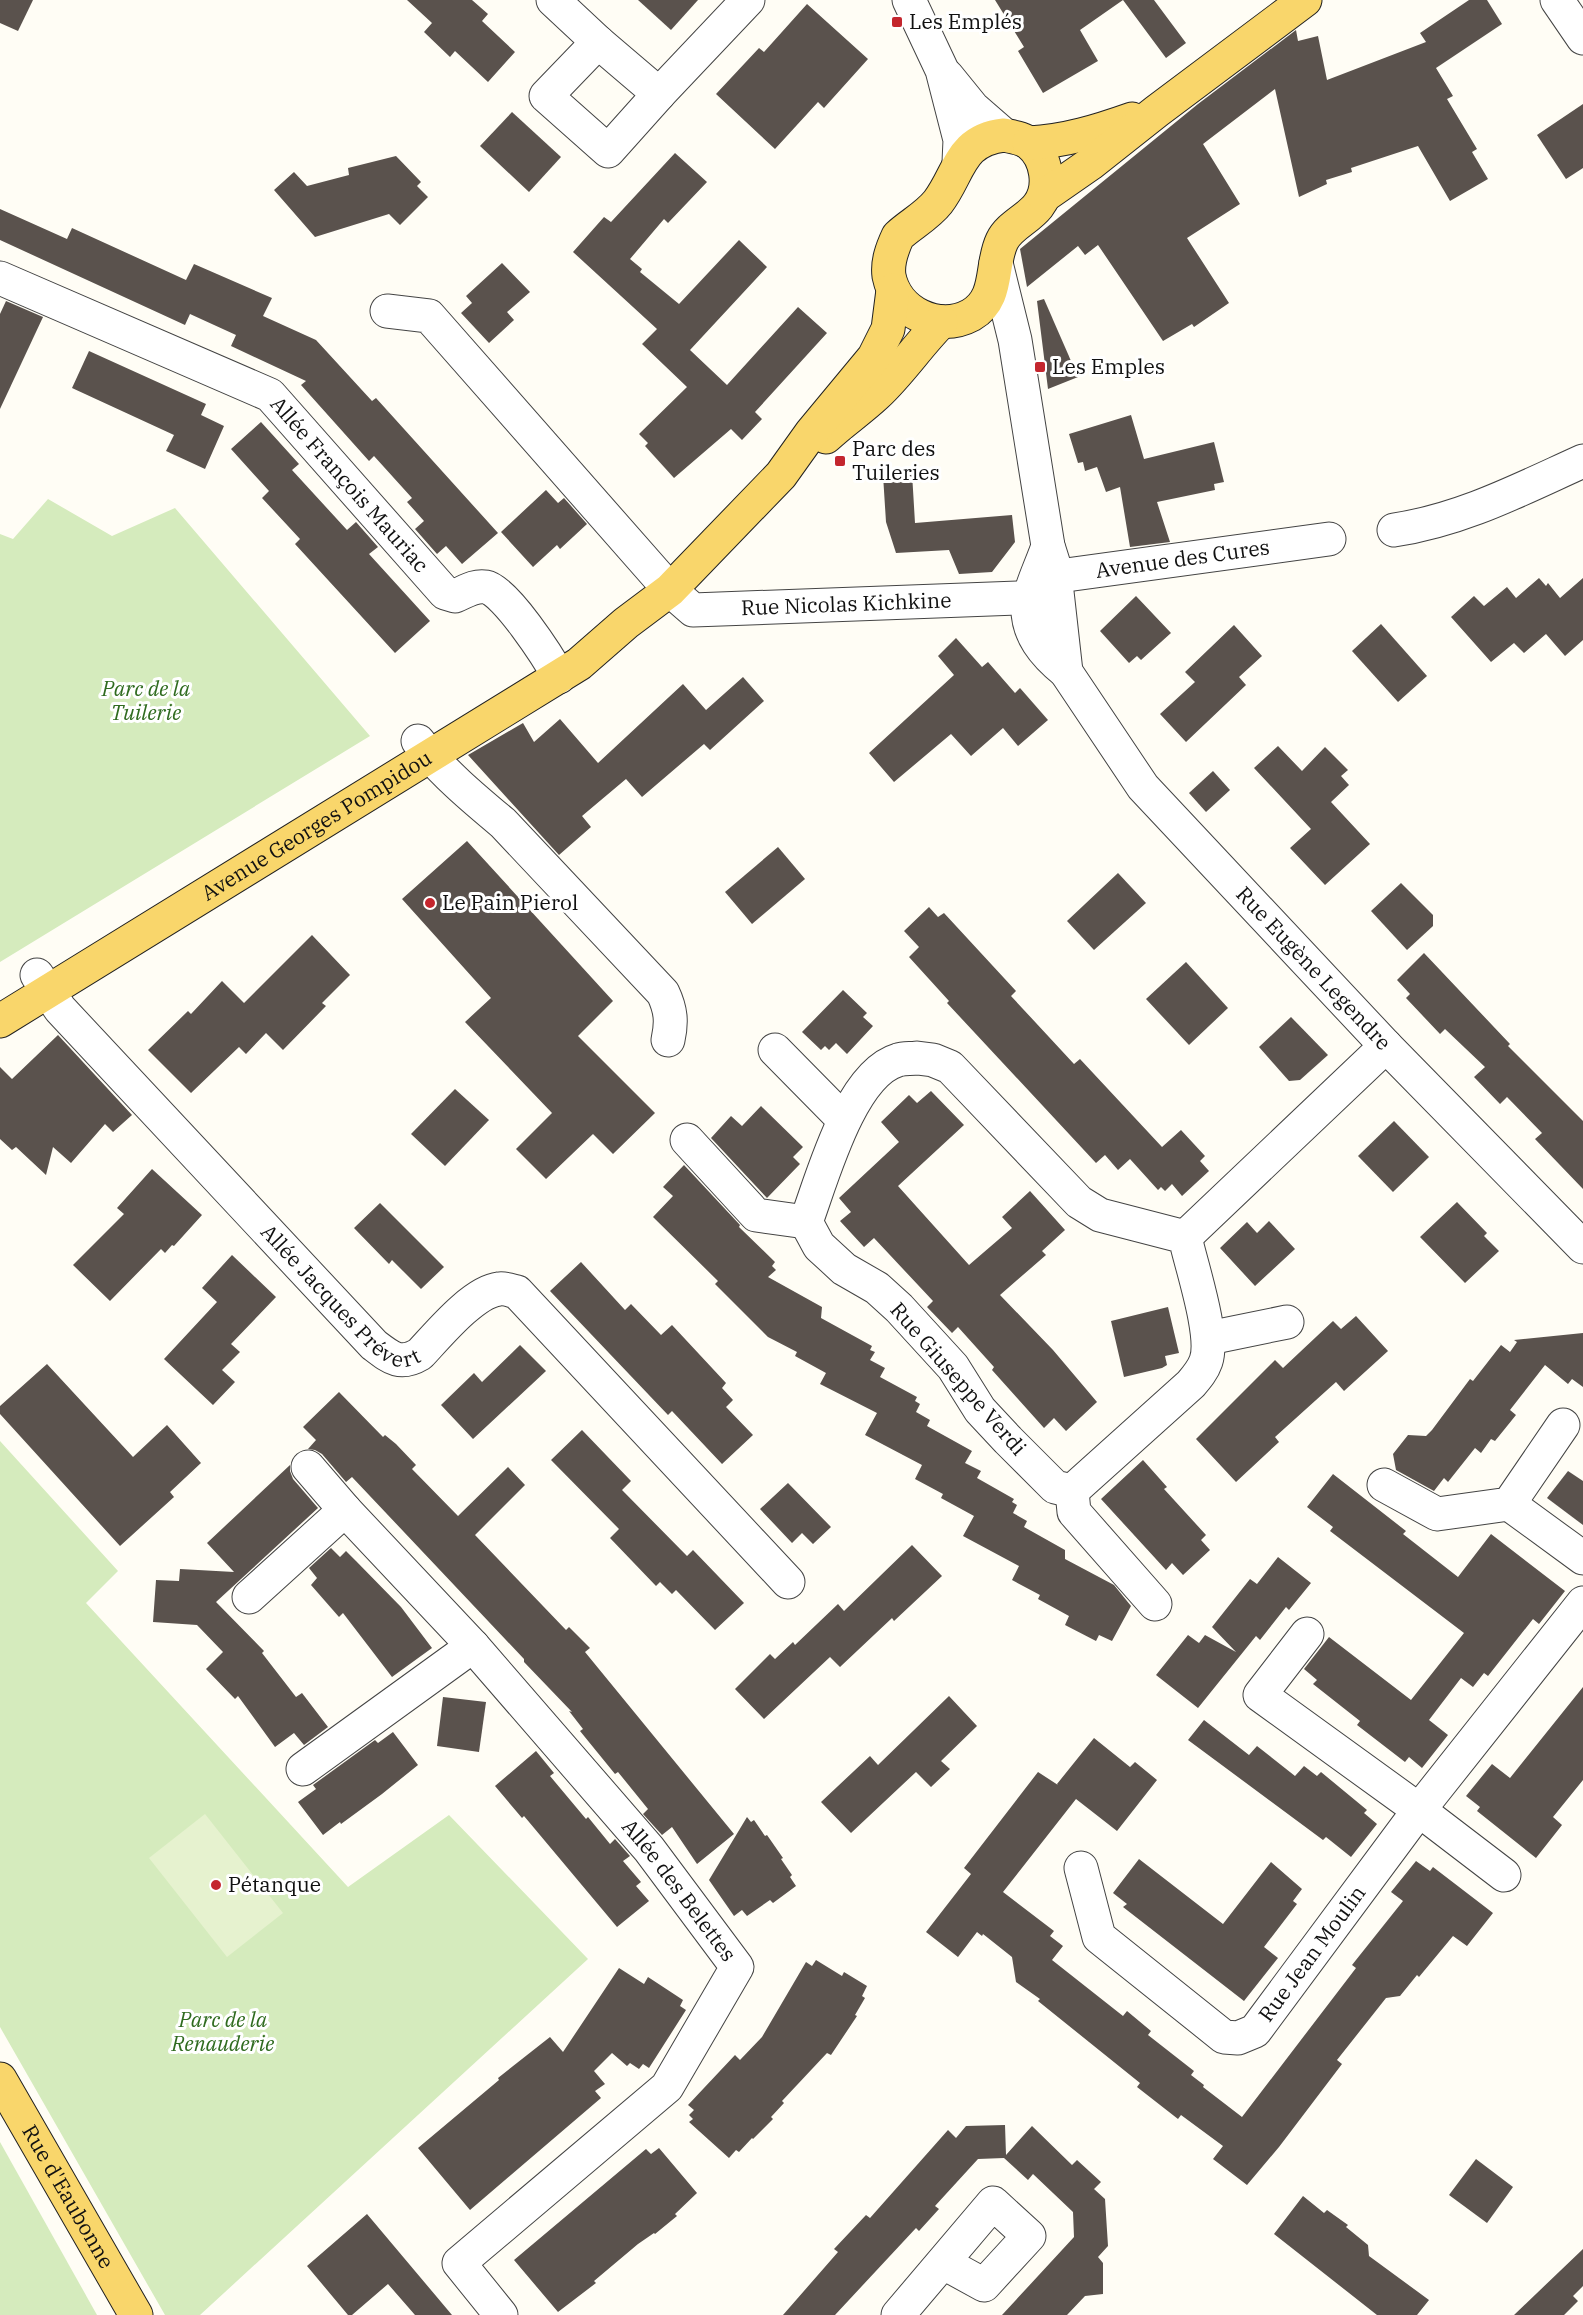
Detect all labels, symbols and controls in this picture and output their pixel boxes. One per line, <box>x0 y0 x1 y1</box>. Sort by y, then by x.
place label: Les Emplés <box>909 7 1022 35</box>
marker: Les Emplés <box>890 15 904 29</box>
place label: Les Emples <box>1052 352 1165 380</box>
marker: Les Emples <box>1033 360 1047 374</box>
street label: Allée François Mauriac <box>265 390 435 578</box>
place label: Parc des Tuileries <box>852 434 940 486</box>
marker: Parc des Tuileries <box>833 454 847 468</box>
street label: Avenue des Cures <box>1094 532 1271 584</box>
street label: Rue Nicolas Kichkine <box>740 585 952 621</box>
park label: Parc de la Tuilerie <box>101 674 191 726</box>
street label: Avenue Georges Pompidou <box>196 743 437 907</box>
street label: Rue Eugène Legendre <box>1230 880 1398 1056</box>
place label: Le Pain Pierol <box>442 888 578 916</box>
marker: Le Pain Pierol <box>423 896 437 910</box>
street label: Allée Jacques Prévert <box>255 1218 425 1373</box>
street label: Rue Giuseppe Verdi <box>884 1296 1033 1461</box>
street label: Allée des Belettes <box>616 1813 743 1967</box>
place label: Pétanque <box>228 1870 321 1898</box>
marker: Pétanque <box>209 1878 223 1892</box>
street label: Rue Jean Moulin <box>1252 1879 1371 2027</box>
park label: Parc de la Renauderie <box>171 2005 275 2057</box>
street label: Rue d'Eaubonne <box>16 2119 121 2273</box>

